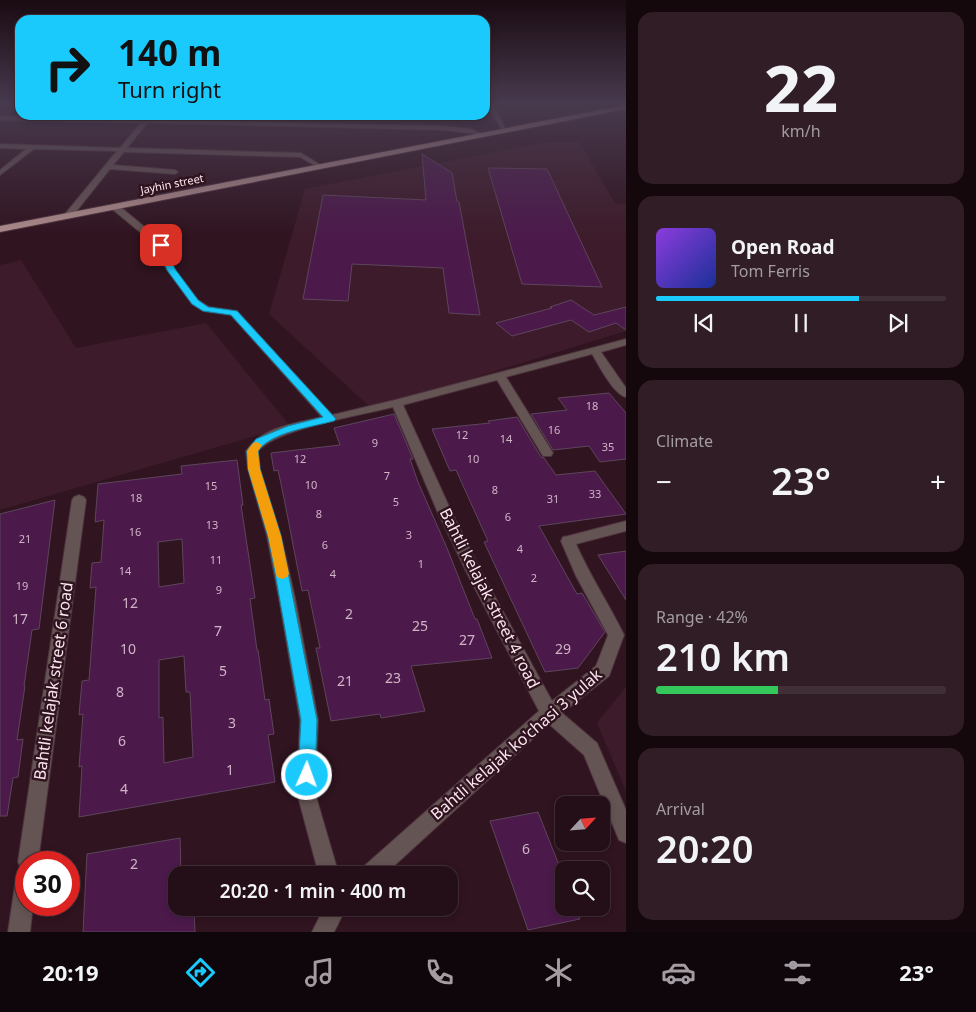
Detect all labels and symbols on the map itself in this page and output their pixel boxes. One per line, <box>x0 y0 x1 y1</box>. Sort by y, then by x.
street label: Jayhin street <box>138 170 205 197</box>
pin <box>140 224 182 266</box>
house number: 18 <box>586 398 598 413</box>
house number: 16 <box>548 422 560 437</box>
house number: 12 <box>456 427 468 442</box>
house number: 14 <box>500 431 513 446</box>
house number: 9 <box>372 435 378 450</box>
house number: 35 <box>602 439 614 454</box>
house number: 12 <box>294 451 306 466</box>
house number: 10 <box>467 451 479 466</box>
house number: 7 <box>384 468 390 483</box>
house number: 10 <box>305 477 317 492</box>
house number: 15 <box>205 478 217 493</box>
house number: 8 <box>492 482 498 497</box>
house number: 33 <box>589 486 601 501</box>
house number: 18 <box>130 490 142 505</box>
house number: 31 <box>547 491 559 506</box>
house number: 5 <box>393 494 399 509</box>
street label: Bahtli kelajak street 4 road <box>435 504 545 692</box>
house number: 8 <box>316 506 322 521</box>
house number: 6 <box>505 509 511 524</box>
house number: 13 <box>206 517 218 532</box>
house number: 16 <box>129 524 141 539</box>
house number: 3 <box>406 527 412 542</box>
house number: 21 <box>19 531 31 546</box>
house number: 6 <box>322 537 328 552</box>
house number: 4 <box>517 541 524 556</box>
house number: 11 <box>210 552 222 567</box>
house number: 1 <box>418 556 424 571</box>
house number: 14 <box>119 563 132 578</box>
house number: 4 <box>330 566 337 581</box>
house number: 2 <box>531 570 537 585</box>
house number: 19 <box>16 578 28 593</box>
street label: Bahtli kelajak street 6 road <box>28 581 78 781</box>
house number: 9 <box>216 582 222 597</box>
house number: 12 <box>122 593 138 612</box>
house number: 2 <box>345 604 353 623</box>
house number: 17 <box>12 609 28 628</box>
house number: 25 <box>412 616 428 635</box>
house number: 7 <box>214 621 222 640</box>
house number: 27 <box>459 630 475 649</box>
house number: 10 <box>120 639 136 658</box>
house number: 29 <box>555 639 571 658</box>
house number: 5 <box>219 661 227 680</box>
street label: Bahtli kelajak ko'chasi 3 yulak <box>426 663 607 825</box>
house number: 23 <box>385 668 401 687</box>
house number: 21 <box>337 671 353 690</box>
house number: 8 <box>116 682 124 701</box>
house number: 3 <box>228 713 236 732</box>
house number: 6 <box>118 731 126 750</box>
position arrow <box>280 748 332 800</box>
house number: 1 <box>226 760 234 779</box>
house number: 4 <box>120 779 128 798</box>
north arrow <box>555 796 610 851</box>
house number: 6 <box>522 839 530 858</box>
speed limit sign: 30 <box>15 851 80 916</box>
house number: 2 <box>130 854 138 873</box>

